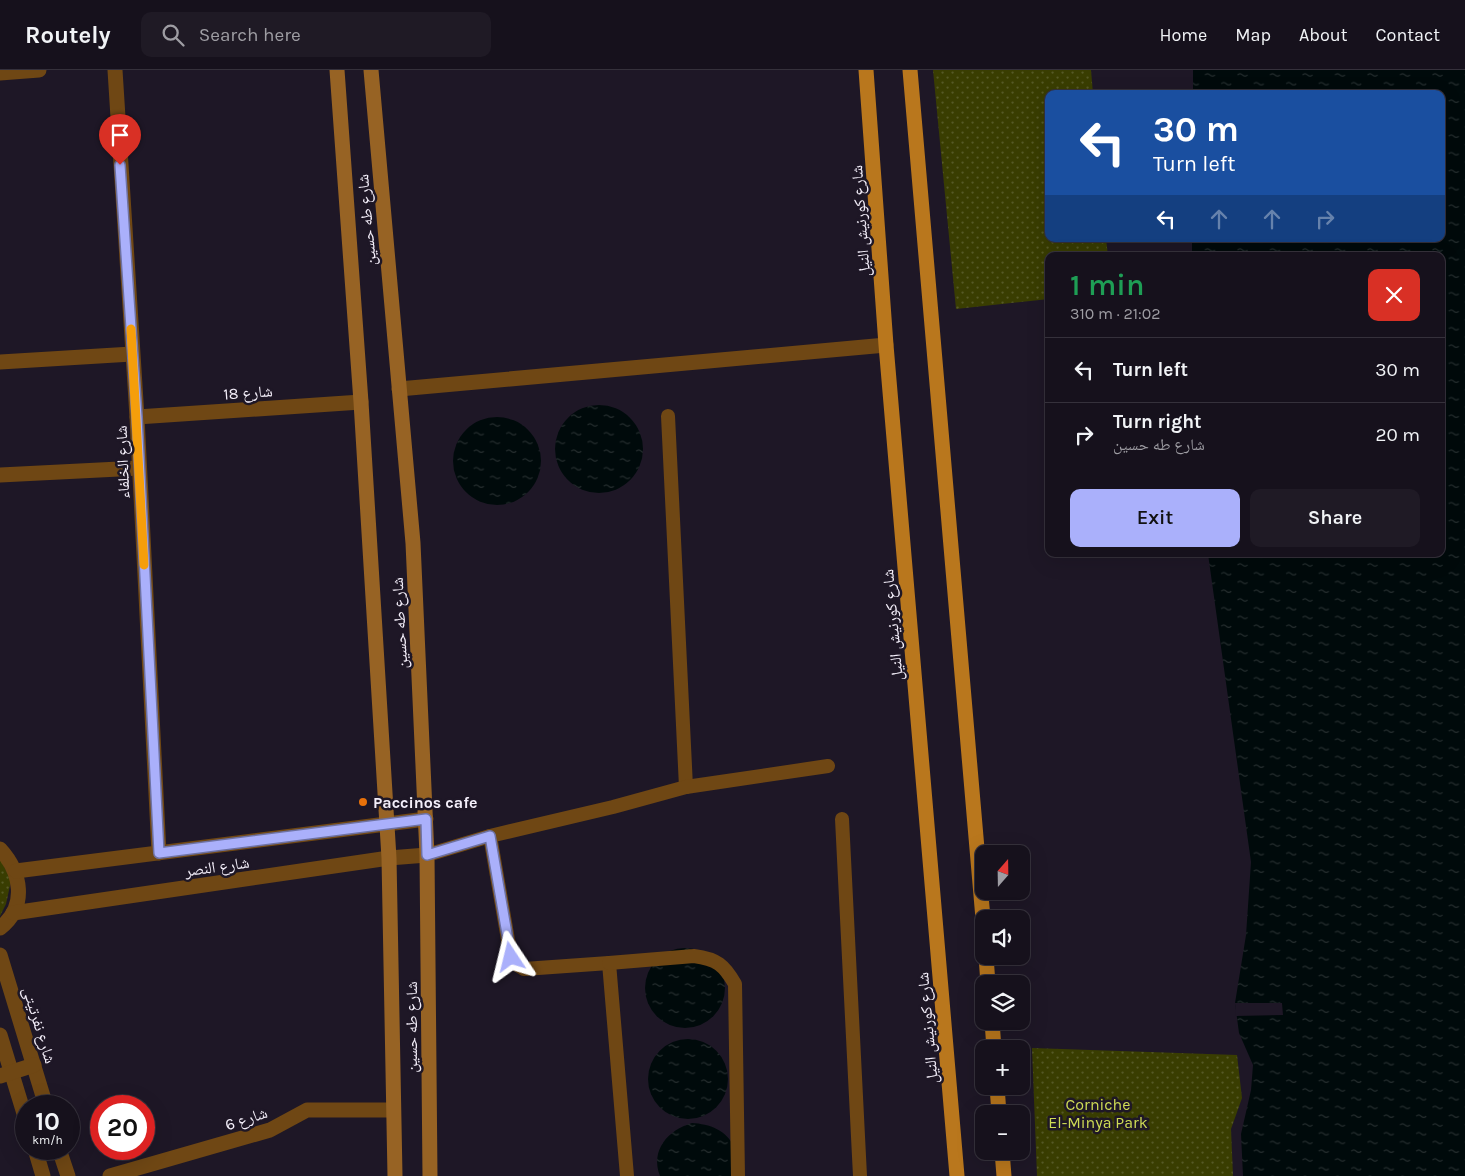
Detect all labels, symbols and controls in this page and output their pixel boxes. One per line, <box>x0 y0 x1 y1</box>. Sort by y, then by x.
search box <box>141 12 491 57</box>
text: Routely <box>25 21 111 49</box>
icon: search <box>159 21 187 49</box>
text: Search here <box>199 24 301 46</box>
text: Home <box>1159 24 1207 46</box>
text: Map <box>1235 24 1271 46</box>
text: About <box>1299 24 1348 46</box>
text: Contact <box>1376 24 1440 46</box>
text: 30 m <box>1153 109 1239 150</box>
icon: left <box>1070 110 1135 175</box>
pin <box>99 114 141 165</box>
icon: arrive <box>106 121 134 149</box>
text: Turn left <box>1153 151 1236 177</box>
street label: شارع كورنيش النيل <box>847 164 875 277</box>
street label: شارع طه حسين <box>353 173 381 266</box>
icon: left <box>1152 205 1180 233</box>
icon: ahead <box>1205 205 1233 233</box>
icon: ahead <box>1258 205 1286 233</box>
icon: right <box>1311 205 1339 233</box>
text: 1 min <box>1070 267 1144 303</box>
button: close <box>1368 269 1420 321</box>
text: 310 m · 21:02 <box>1070 304 1160 323</box>
icon: left <box>1070 356 1098 384</box>
text: Turn left <box>1113 359 1188 381</box>
text: 30 m <box>1375 359 1420 381</box>
street label: شارع 18 <box>223 381 273 405</box>
text: Turn right <box>1113 411 1202 433</box>
icon: right <box>1070 421 1098 449</box>
text: 20 m <box>1375 424 1420 446</box>
street label: شارع الخلفاء <box>112 425 134 499</box>
text: شارع طه حسين <box>1113 435 1205 454</box>
button: Exit <box>1070 489 1240 547</box>
button: Share <box>1250 489 1420 547</box>
street label: شارع كورنيش النيل <box>878 568 908 681</box>
street label: شارع طه حسين <box>388 577 412 669</box>
place label: Paccinos cafe <box>373 793 478 812</box>
marker: Paccinos cafe <box>357 796 369 808</box>
north arrow <box>975 845 1030 900</box>
map controls <box>975 845 1030 1160</box>
street label: شارع النصر <box>183 853 251 882</box>
button: sound <box>975 910 1030 965</box>
position arrow <box>484 930 536 982</box>
street label: شارع كورنيش النيل <box>913 971 943 1084</box>
button: layers <box>975 975 1030 1030</box>
street label: شارع طه حسين <box>402 981 422 1073</box>
street label: شارع نفرتيتى <box>18 984 60 1066</box>
button: + <box>975 1040 1030 1095</box>
speed limit sign: 20 <box>90 1095 155 1160</box>
park label: Corniche El-Minya Park <box>1048 1095 1148 1132</box>
street label: شارع 6 <box>223 1103 270 1135</box>
button: − <box>975 1105 1030 1160</box>
text: 10 <box>35 1107 60 1136</box>
text: km/h <box>32 1133 63 1147</box>

